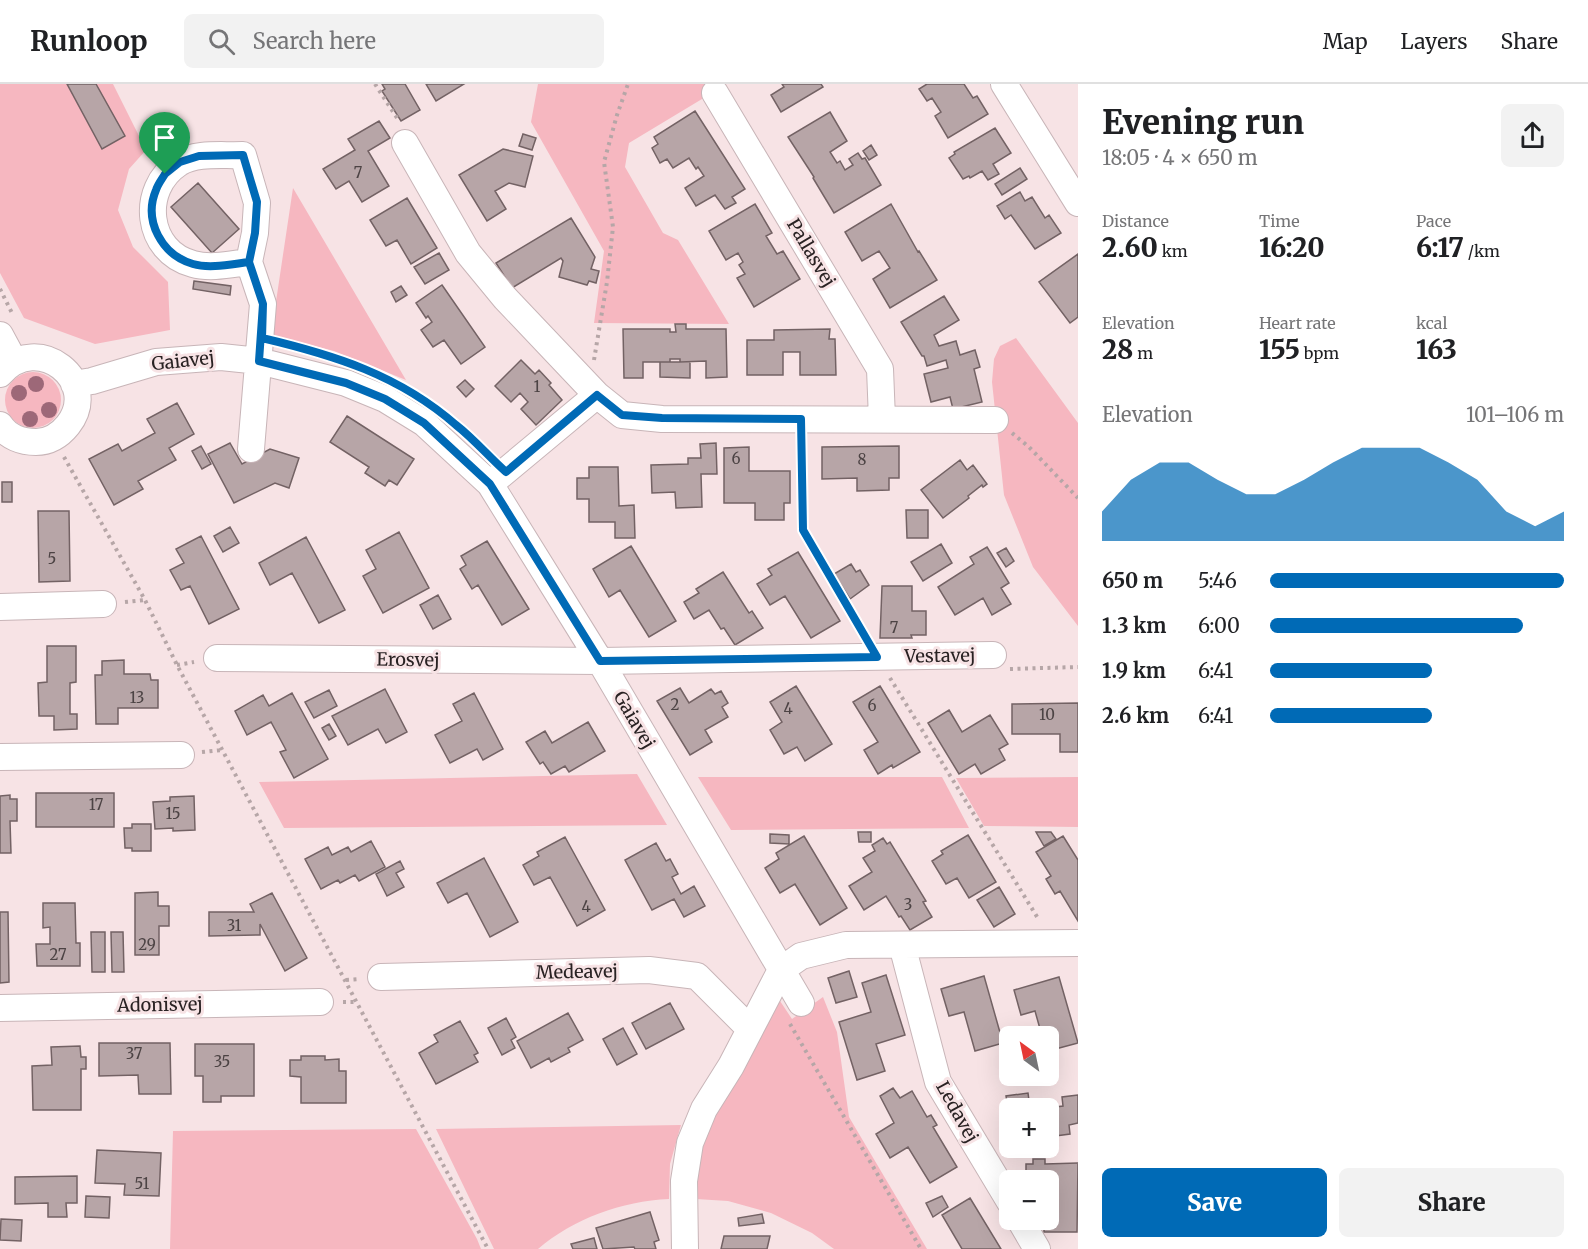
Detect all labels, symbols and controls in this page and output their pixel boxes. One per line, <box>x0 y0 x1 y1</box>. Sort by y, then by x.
search box <box>184 14 604 68</box>
text: Runloop <box>30 23 148 59</box>
icon: search <box>205 25 238 58</box>
text: Search here <box>253 27 376 55</box>
text: Map <box>1323 28 1368 55</box>
text: Layers <box>1401 28 1468 55</box>
text: Share <box>1501 28 1558 55</box>
text: Evening run <box>1102 102 1304 143</box>
button: share <box>1501 104 1564 167</box>
pin <box>139 112 190 174</box>
icon: arrive <box>148 121 181 154</box>
text: 18:05 · 4 × 650 m <box>1102 145 1258 170</box>
house number: 7 <box>354 163 363 182</box>
text: Distance <box>1102 211 1169 231</box>
text: Time <box>1259 211 1300 231</box>
text: Pace <box>1416 211 1451 231</box>
street label: Pallasvej <box>782 214 841 291</box>
text: 2.60 <box>1102 231 1158 264</box>
text: 16:20 <box>1259 231 1325 264</box>
text: 6:17 <box>1416 231 1464 264</box>
text: km <box>1158 241 1188 261</box>
text: /km <box>1464 241 1500 261</box>
text: Elevation <box>1102 313 1175 333</box>
text: Heart rate <box>1259 313 1336 333</box>
text: kcal <box>1416 313 1447 333</box>
text: 28 <box>1102 333 1133 366</box>
text: 155 <box>1259 333 1300 366</box>
text: 163 <box>1416 333 1457 366</box>
text: m <box>1133 343 1153 363</box>
text: bpm <box>1300 343 1339 363</box>
street label: Gaiavej <box>150 346 216 375</box>
house number: 1 <box>534 377 541 396</box>
text: Elevation <box>1102 402 1193 427</box>
text: 101–106 m <box>1466 402 1564 427</box>
house number: 6 <box>731 449 741 468</box>
house number: 8 <box>858 450 867 469</box>
house number: 5 <box>48 549 56 568</box>
text: 650 m <box>1102 568 1163 593</box>
text: 5:46 <box>1198 568 1237 593</box>
text: 1.3 km <box>1102 613 1166 638</box>
text: 6:00 <box>1198 613 1240 638</box>
house number: 7 <box>890 618 899 637</box>
street label: Vestavej <box>903 643 976 668</box>
street label: Erosvej <box>376 647 440 672</box>
text: 1.9 km <box>1102 658 1166 683</box>
text: 6:41 <box>1198 658 1233 683</box>
street label: Gaiavej <box>609 687 660 753</box>
house number: 13 <box>130 688 144 707</box>
house number: 2 <box>671 695 680 714</box>
house number: 6 <box>867 696 877 715</box>
house number: 4 <box>783 699 793 718</box>
text: 2.6 km <box>1102 703 1169 728</box>
text: 6:41 <box>1198 703 1233 728</box>
house number: 10 <box>1039 705 1055 724</box>
house number: 17 <box>89 795 104 814</box>
house number: 15 <box>165 804 181 823</box>
house number: 3 <box>904 895 912 914</box>
house number: 4 <box>581 897 591 916</box>
house number: 31 <box>227 916 242 935</box>
house number: 29 <box>138 935 156 954</box>
house number: 27 <box>50 945 67 964</box>
street label: Medeavej <box>536 959 618 984</box>
street label: Adonisvej <box>116 992 203 1017</box>
north arrow <box>999 1026 1059 1086</box>
map controls <box>999 1026 1059 1230</box>
house number: 37 <box>126 1044 143 1063</box>
house number: 35 <box>214 1052 230 1071</box>
street label: Ledavej <box>931 1077 984 1146</box>
button: + <box>999 1098 1059 1158</box>
button: Save <box>1102 1168 1327 1237</box>
button: Share <box>1339 1168 1564 1237</box>
button: − <box>999 1170 1059 1230</box>
house number: 51 <box>135 1174 150 1193</box>

